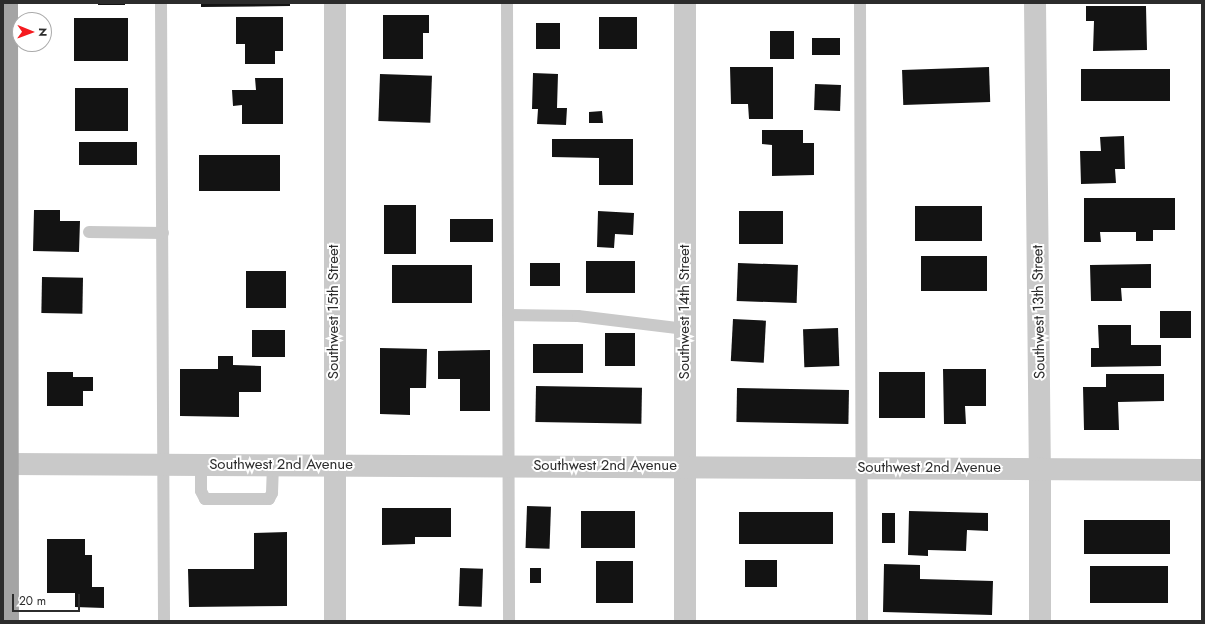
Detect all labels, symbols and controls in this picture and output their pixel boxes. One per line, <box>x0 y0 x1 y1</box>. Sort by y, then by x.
north arrow <box>12 12 52 52</box>
text: N <box>35 28 51 37</box>
street label: Southwest 15th Street <box>325 245 343 379</box>
street label: Southwest 14th Street <box>676 245 694 379</box>
street label: Southwest 13th Street <box>1029 245 1049 379</box>
street label: Southwest 2nd Avenue <box>209 456 353 474</box>
street label: Southwest 2nd Avenue <box>533 457 677 475</box>
street label: Southwest 2nd Avenue <box>857 459 1001 477</box>
scale bar <box>14 586 82 612</box>
text: 20 m <box>19 592 46 610</box>

